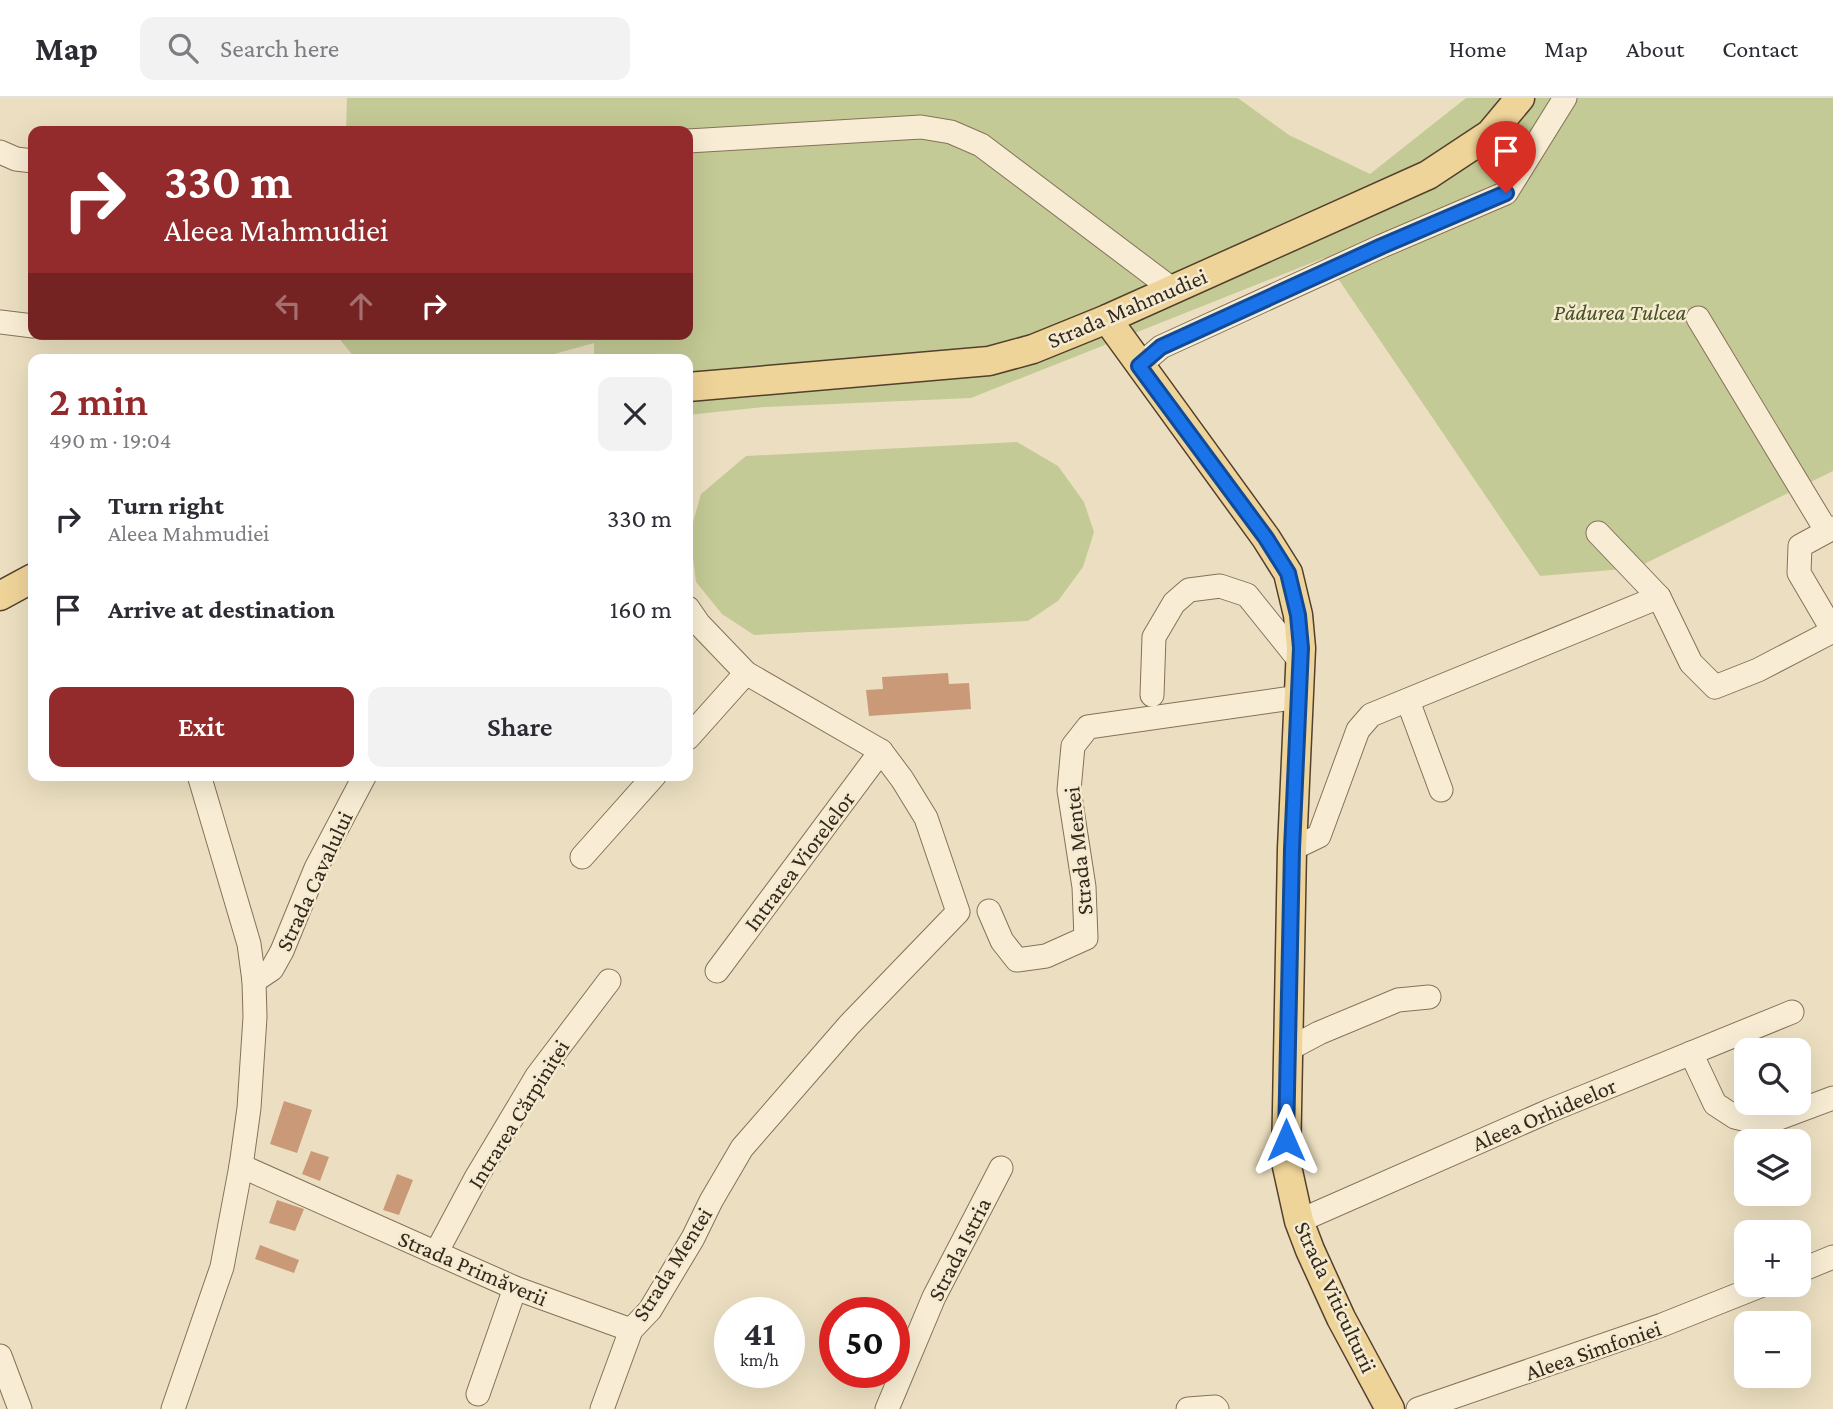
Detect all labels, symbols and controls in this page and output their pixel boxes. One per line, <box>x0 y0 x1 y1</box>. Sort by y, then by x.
search box <box>140 17 630 80</box>
icon: search <box>164 29 202 67</box>
text: Map <box>35 30 98 67</box>
text: Search here <box>220 34 339 63</box>
text: Home <box>1449 35 1506 62</box>
text: Map <box>1544 35 1588 62</box>
text: About <box>1626 35 1684 62</box>
text: Contact <box>1722 35 1798 62</box>
pin <box>1476 121 1536 193</box>
icon: arrive <box>1487 132 1525 170</box>
icon: right <box>49 154 140 245</box>
text: 330 m <box>164 154 292 209</box>
text: Aleea Mahmudiei <box>164 212 388 248</box>
street label: Strada Mahmudiei <box>1043 263 1211 353</box>
icon: left <box>269 287 307 325</box>
icon: ahead <box>342 287 380 325</box>
icon: right <box>415 287 453 325</box>
park label: Pădurea Tulcea <box>1554 299 1687 325</box>
text: 2 min <box>49 377 148 424</box>
button: close <box>598 377 672 451</box>
text: 490 m · 19:04 <box>49 427 171 453</box>
text: Turn right <box>108 491 224 520</box>
icon: right <box>49 500 87 538</box>
text: 330 m <box>607 504 672 533</box>
text: Aleea Mahmudiei <box>108 520 269 546</box>
icon: arrive <box>49 591 87 629</box>
text: Arrive at destination <box>108 595 335 624</box>
text: 160 m <box>610 595 672 624</box>
button: Exit <box>49 687 354 767</box>
button: Share <box>368 687 672 767</box>
street label: Intrarea Viorelelor <box>738 786 860 936</box>
street label: Strada Mentei <box>1058 786 1098 916</box>
street label: Strada Cavalului <box>270 807 358 955</box>
street label: Intrarea Cărpiniței <box>462 1035 576 1194</box>
map controls <box>1734 1038 1811 1388</box>
button: search <box>1734 1038 1811 1115</box>
street label: Aleea Orhideelor <box>1468 1072 1620 1156</box>
position arrow <box>1249 1103 1323 1177</box>
button: layers <box>1734 1129 1811 1206</box>
street label: Strada Istria <box>922 1193 996 1305</box>
street label: Strada Mentei <box>627 1202 717 1326</box>
street label: Strada Viticulturii <box>1290 1217 1382 1377</box>
button: + <box>1734 1220 1811 1297</box>
street label: Strada Primăverii <box>395 1225 551 1311</box>
speed limit sign: 50 <box>819 1297 910 1388</box>
button: − <box>1734 1311 1811 1388</box>
text: 41 <box>744 1314 775 1353</box>
street label: Aleea Simfoniei <box>1522 1315 1664 1385</box>
text: km/h <box>740 1350 779 1370</box>

